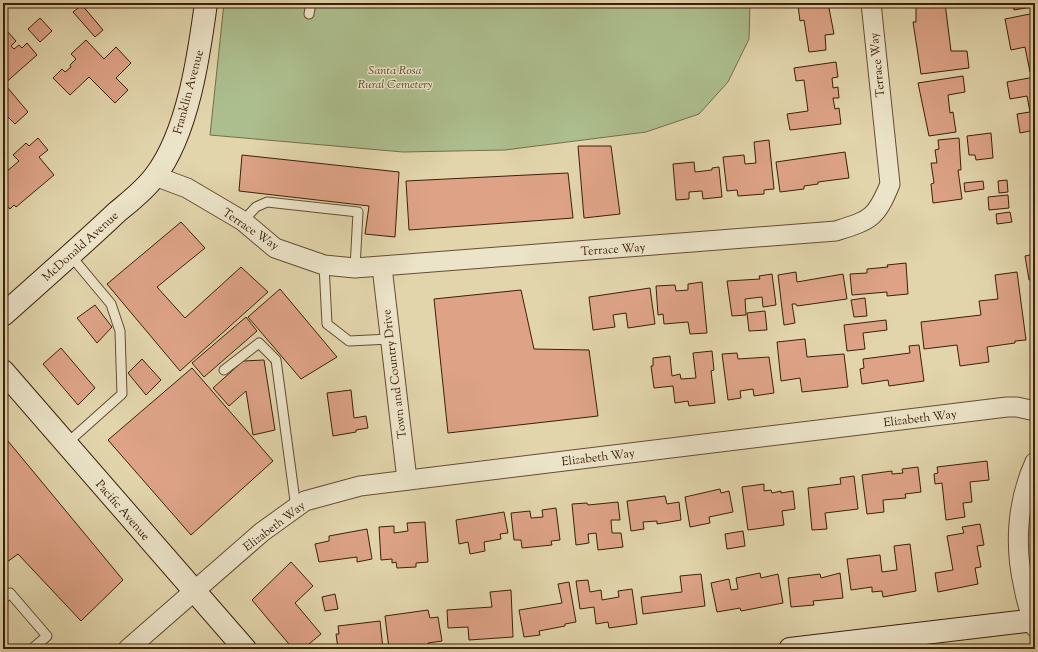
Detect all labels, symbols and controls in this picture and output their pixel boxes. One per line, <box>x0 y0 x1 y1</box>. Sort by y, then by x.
street label: Terrace Way <box>866 32 890 98</box>
street label: Franklin Avenue <box>169 48 209 136</box>
park label: Santa Rosa Rural Cemetery <box>358 62 432 94</box>
street label: Terrace Way <box>219 204 282 255</box>
street label: McDonald Avenue <box>38 207 123 286</box>
street label: Terrace Way <box>580 239 646 261</box>
street label: Town and Country Drive <box>378 308 412 439</box>
street label: Elizabeth Way <box>882 406 958 432</box>
street label: Elizabeth Way <box>560 445 636 471</box>
street label: Pacific Avenue <box>91 476 154 545</box>
street label: Elizabeth Way <box>240 497 309 556</box>

